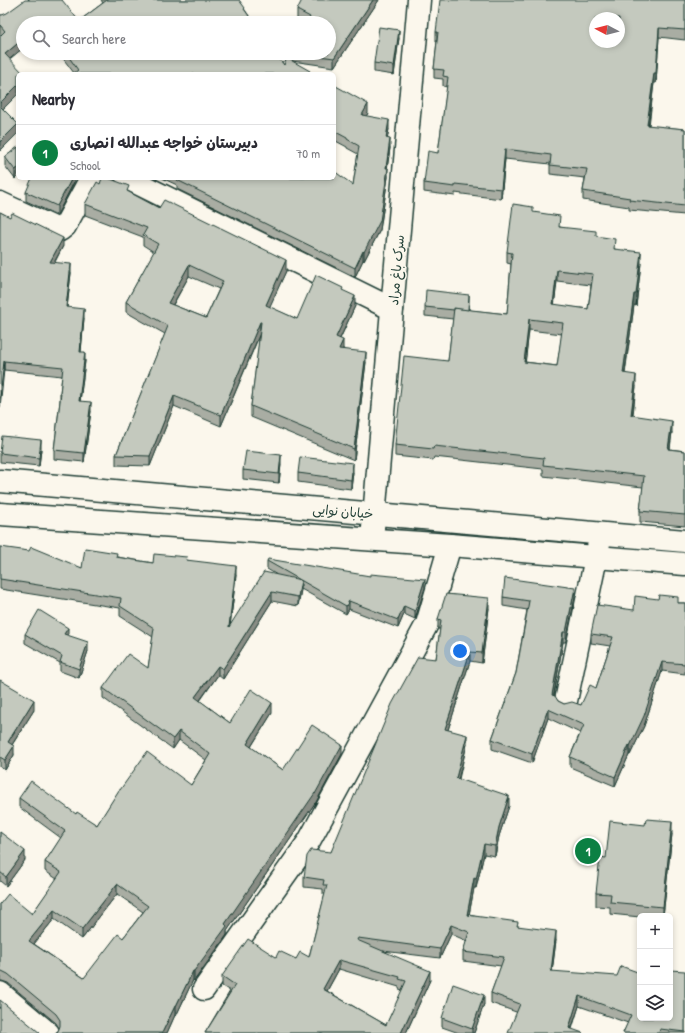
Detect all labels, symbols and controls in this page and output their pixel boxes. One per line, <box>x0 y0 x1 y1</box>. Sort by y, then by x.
north arrow <box>589 12 625 48</box>
search box <box>16 16 336 60</box>
icon: search <box>30 27 52 49</box>
text: Search here <box>62 28 126 49</box>
text: Nearby <box>32 87 75 110</box>
text: دبیرستان خواجه عبدالله انصاری <box>70 132 258 153</box>
text: 1 <box>43 144 47 162</box>
text: 70 m <box>296 144 320 162</box>
text: School <box>70 156 100 174</box>
street label: سرک باغ مراد <box>384 234 409 306</box>
street label: خیابان نوایی <box>312 499 374 524</box>
your location <box>450 641 470 661</box>
pin: 1 <box>575 836 601 866</box>
map controls <box>637 913 673 1021</box>
button: + <box>637 913 673 949</box>
button: − <box>637 949 673 985</box>
button: layers <box>637 985 673 1021</box>

